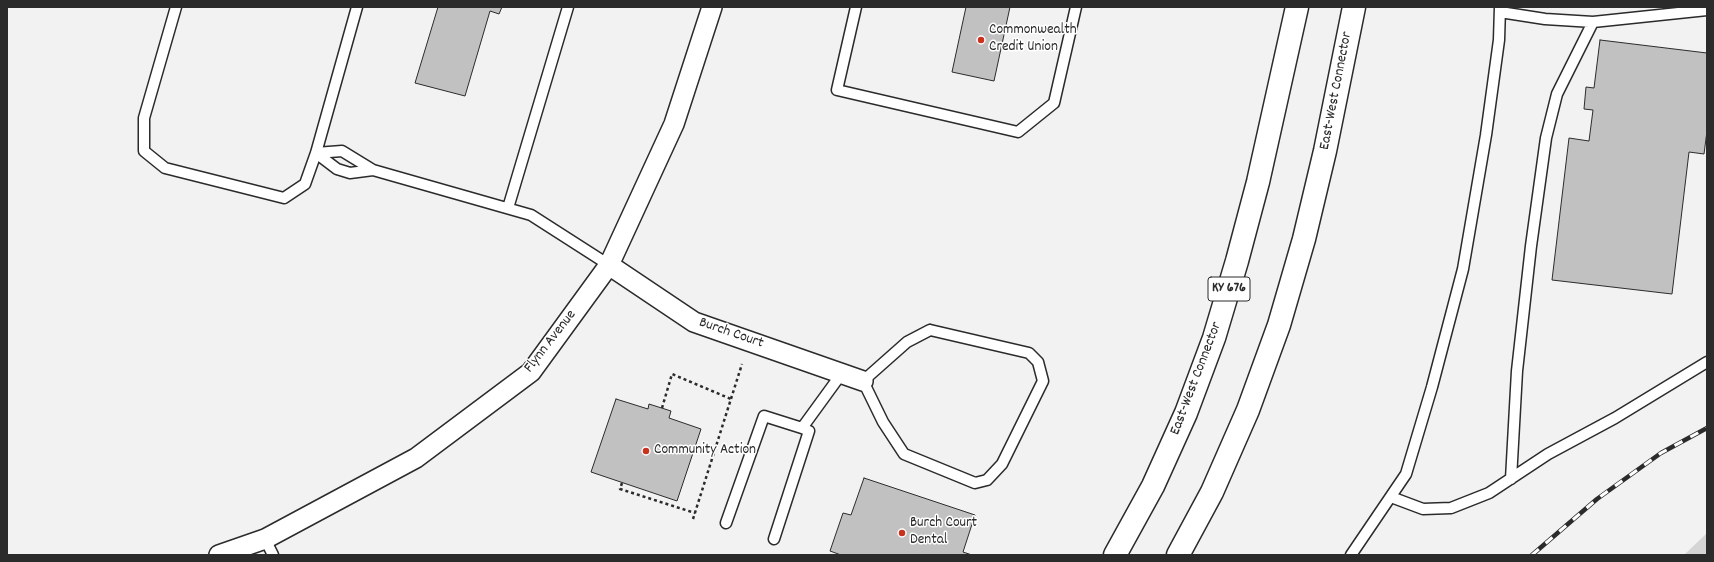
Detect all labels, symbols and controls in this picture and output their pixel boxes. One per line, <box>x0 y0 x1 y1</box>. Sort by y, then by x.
place label: Commonwealth Credit Union <box>989 22 1077 57</box>
street label: East-West Connector <box>1317 31 1357 151</box>
marker: Commonwealth Credit Union <box>976 35 986 45</box>
road number: KY 676 <box>1208 277 1250 301</box>
street label: Flynn Avenue <box>521 307 581 377</box>
street label: Burch Court <box>696 315 766 353</box>
street label: East-West Connector <box>1167 320 1227 438</box>
place label: Community Action <box>654 442 756 460</box>
marker: Community Action <box>641 446 651 456</box>
place label: Burch Court Dental <box>910 515 977 550</box>
marker: Burch Court Dental <box>897 528 907 538</box>

